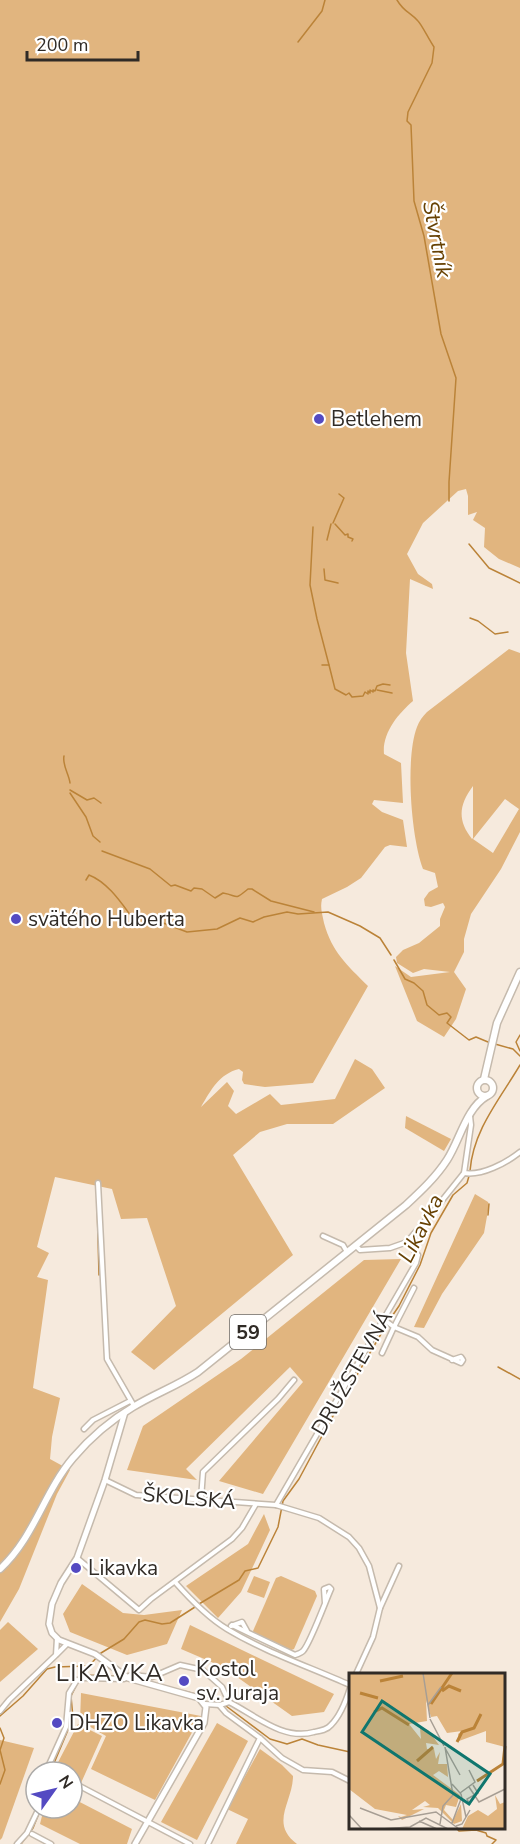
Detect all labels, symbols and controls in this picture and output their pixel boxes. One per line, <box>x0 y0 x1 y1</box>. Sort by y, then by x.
scale bar <box>27 24 138 62</box>
text: 200 m <box>36 33 88 57</box>
water label: Štvrtník <box>415 198 459 281</box>
place label: Betlehem <box>331 405 422 433</box>
marker: Betlehem <box>312 412 326 426</box>
place label: svätého Huberta <box>28 905 185 933</box>
marker: svätého Huberta <box>9 912 23 926</box>
water label: Likavka <box>391 1189 451 1268</box>
street label: DRUŽSTEVNÁ <box>305 1305 399 1441</box>
road number: 59 <box>230 1315 266 1349</box>
street label: ŠKOLSKÁ <box>141 1480 237 1516</box>
place label: Likavka <box>88 1554 158 1582</box>
marker: Likavka <box>69 1561 83 1575</box>
place label: Kostol sv. Juraja <box>196 1655 279 1707</box>
district label: LIKAVKA <box>56 1657 164 1689</box>
inset map <box>349 1673 505 1829</box>
marker: Kostol sv. Juraja <box>177 1674 191 1688</box>
place label: DHZO Likavka <box>69 1709 204 1737</box>
marker: DHZO Likavka <box>50 1716 64 1730</box>
north arrow <box>24 1760 84 1820</box>
text: N <box>53 1771 78 1793</box>

